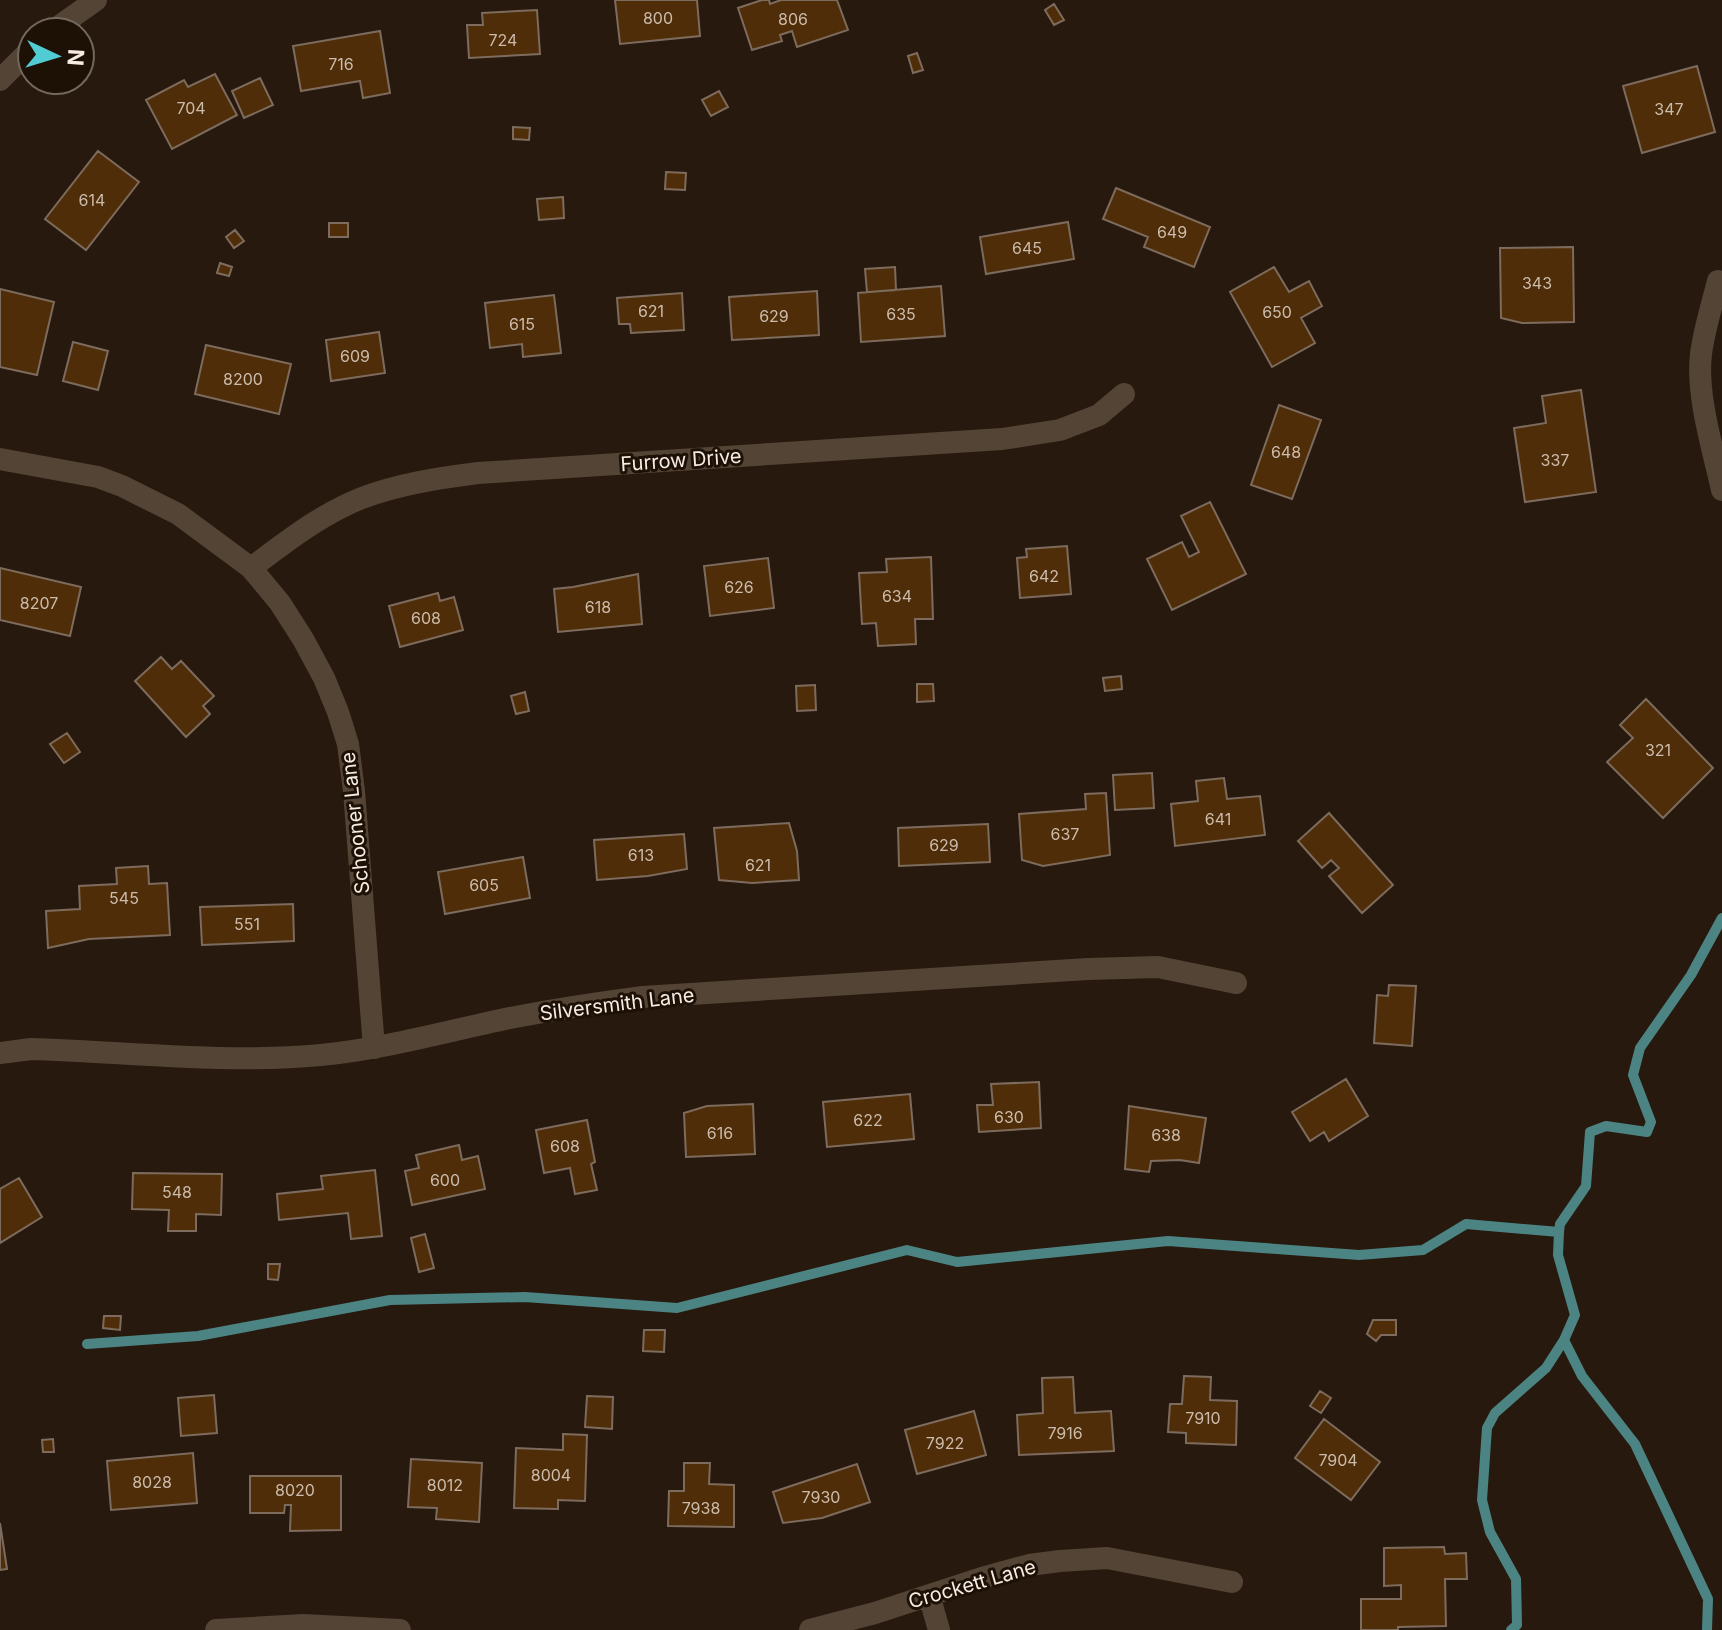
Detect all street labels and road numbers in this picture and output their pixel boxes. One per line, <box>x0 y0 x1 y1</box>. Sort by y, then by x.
street label: Furrow Drive <box>620 444 742 476</box>
street label: Schooner Lane <box>336 751 374 895</box>
street label: Silversmith Lane <box>538 983 696 1025</box>
street label: Crockett Lane <box>905 1554 1039 1614</box>

